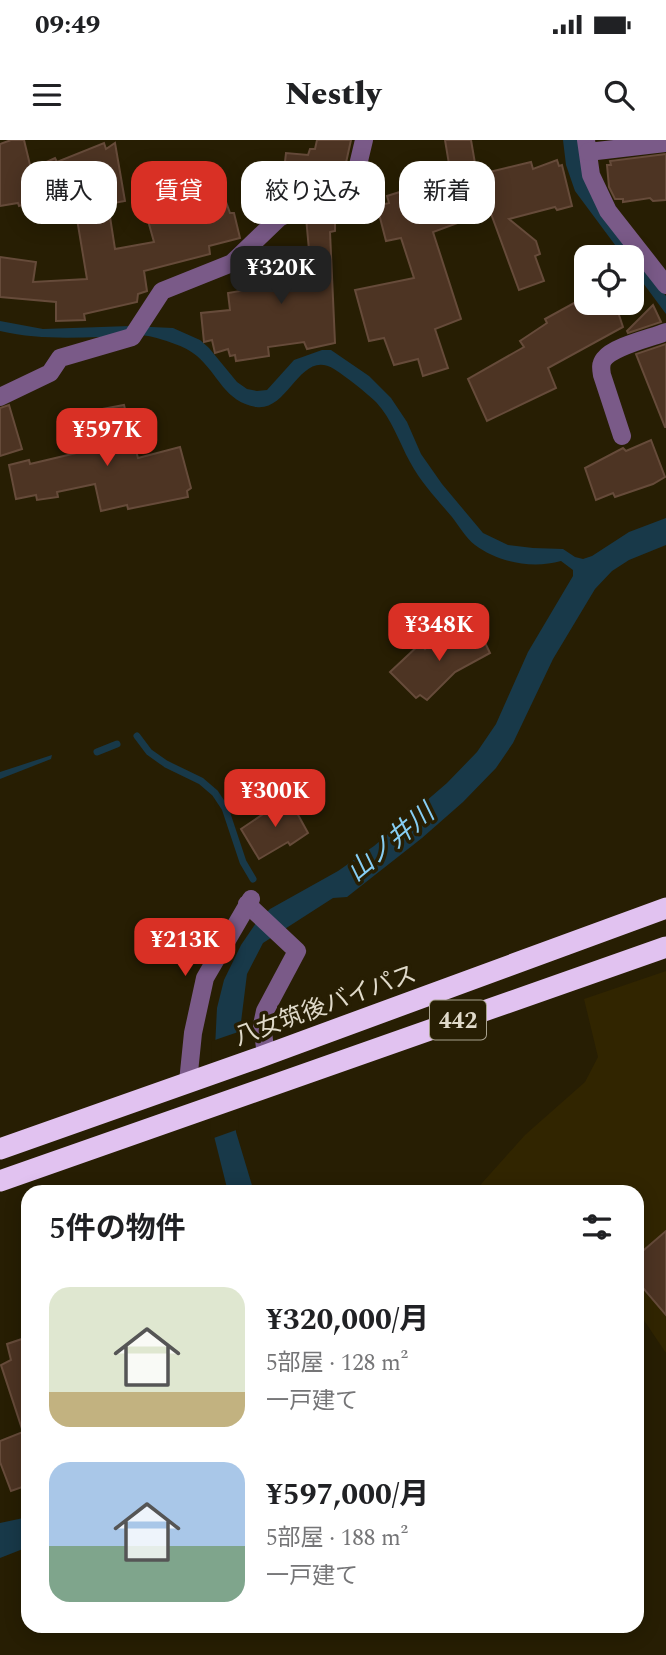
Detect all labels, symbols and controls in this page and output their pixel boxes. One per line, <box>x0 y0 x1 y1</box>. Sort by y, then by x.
text: 09:49 <box>35 5 100 45</box>
text: Nestly <box>285 70 381 119</box>
icon: menu <box>28 76 66 114</box>
icon: search <box>600 76 638 114</box>
chip: 購入 <box>21 161 117 224</box>
chip: 賃貸 <box>131 161 227 224</box>
chip: 絞り込み <box>241 161 385 224</box>
chip: 新着 <box>399 161 495 224</box>
map controls <box>574 245 644 315</box>
button: locate <box>574 245 644 315</box>
pin: ¥320K <box>232 246 330 306</box>
text: ¥320K <box>246 251 316 286</box>
pin: ¥597K <box>58 408 156 468</box>
text: ¥597K <box>72 413 142 448</box>
pin: ¥348K <box>390 603 488 663</box>
text: ¥348K <box>404 608 474 643</box>
pin: ¥300K <box>226 770 324 829</box>
text: ¥300K <box>240 774 310 809</box>
water label: 山ノ井川 <box>338 792 446 892</box>
pin: ¥213K <box>136 918 234 978</box>
text: ¥213K <box>150 923 220 958</box>
street label: 八女筑後バイパス <box>229 956 421 1056</box>
road number: 442 <box>430 1000 486 1040</box>
text: 5件の物件 <box>49 1206 186 1252</box>
icon: filters <box>578 1208 616 1246</box>
text: ¥320,000/月 <box>266 1297 429 1343</box>
icon: home <box>105 1315 189 1399</box>
text: 5部屋 · 128 m² <box>266 1346 408 1381</box>
text: 一戸建て <box>266 1384 358 1419</box>
text: ¥597,000/月 <box>266 1472 429 1518</box>
icon: home <box>105 1490 189 1574</box>
text: 5部屋 · 188 m² <box>266 1521 408 1556</box>
text: 一戸建て <box>266 1559 358 1594</box>

